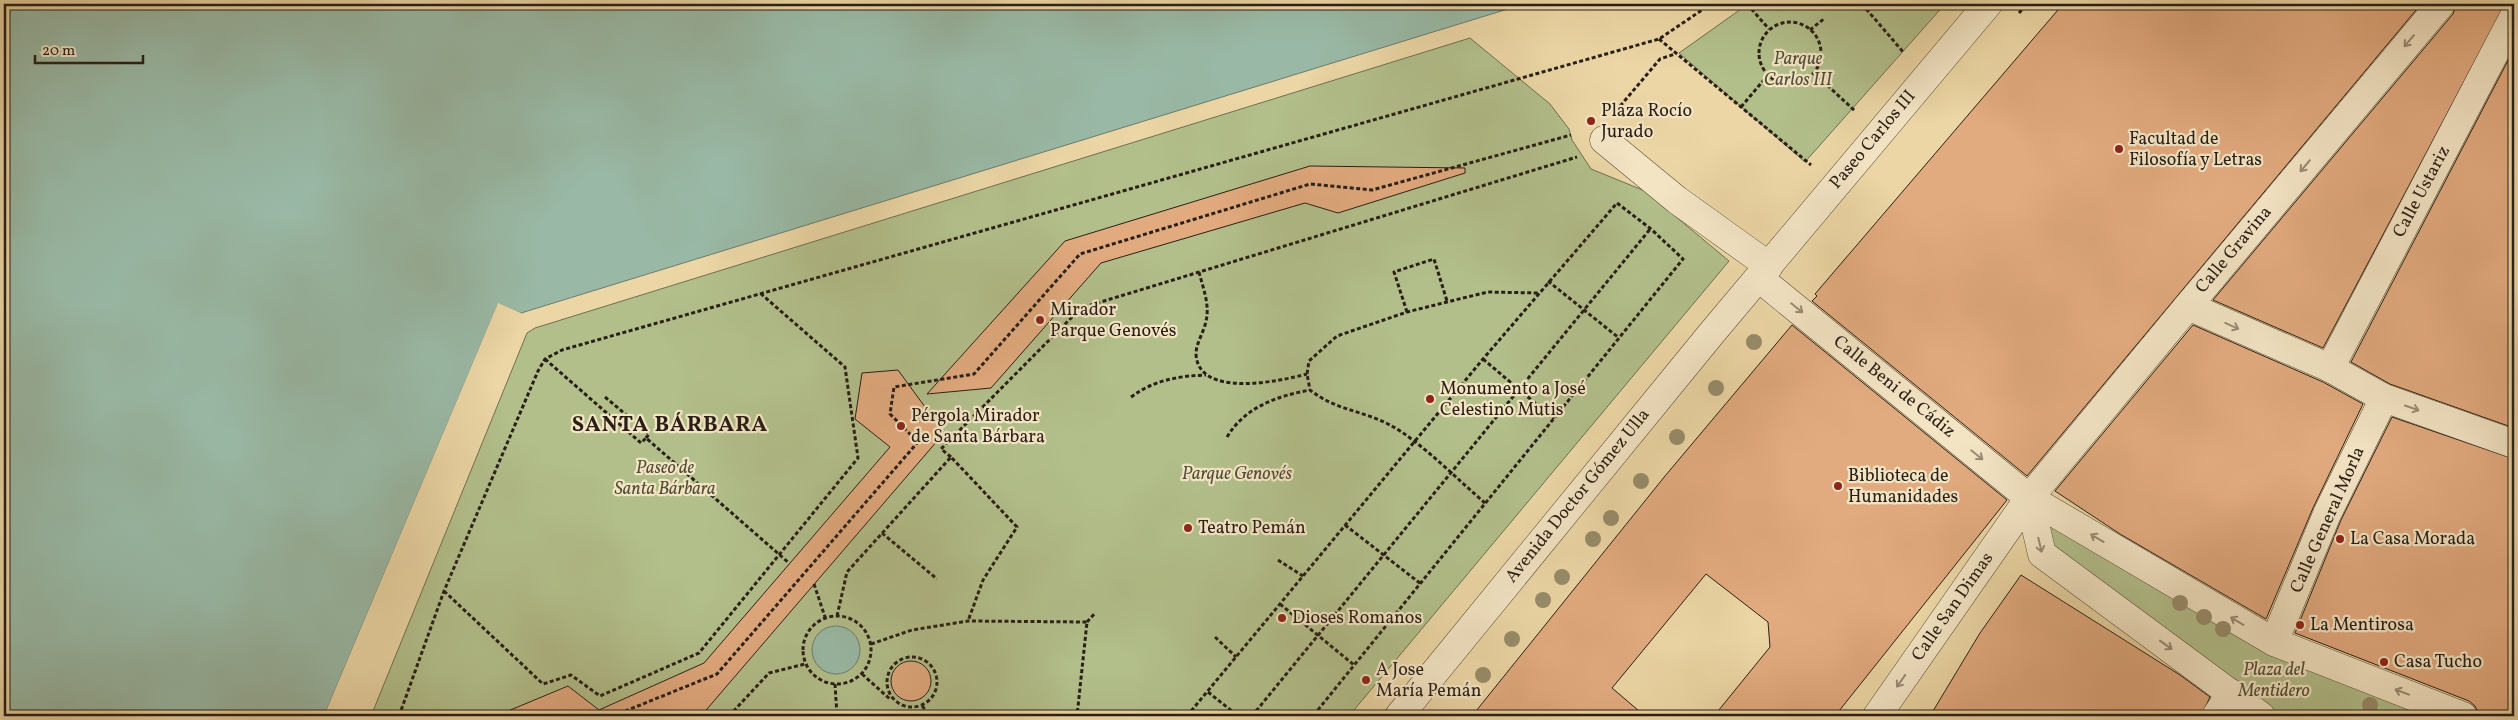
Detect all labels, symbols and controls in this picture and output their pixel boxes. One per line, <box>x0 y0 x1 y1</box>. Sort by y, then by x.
scale bar <box>35 32 142 64</box>
one-way arrow <box>2404 34 2415 47</box>
text: 20 m <box>42 41 75 62</box>
park label: Parque Carlos III <box>1764 47 1833 93</box>
street label: Paseo Carlos III <box>1824 85 1922 195</box>
place label: Plaza Rocío Jurado <box>1601 99 1692 145</box>
marker: Plaza Rocío Jurado <box>1585 115 1597 127</box>
place label: Facultad de Filosofía y Letras <box>2129 127 2262 173</box>
street label: Calle Ustariz <box>2387 142 2457 242</box>
marker: Facultad de Filosofía y Letras <box>2113 143 2125 155</box>
one-way arrow <box>2300 159 2311 172</box>
street label: Calle Gravina <box>2190 201 2278 299</box>
place label: Mirador Parque Genovés <box>1050 298 1176 344</box>
one-way arrow <box>1791 302 1804 313</box>
marker: Mirador Parque Genovés <box>1034 314 1046 326</box>
one-way arrow <box>2224 321 2239 331</box>
street label: Calle Beni de Cádiz <box>1828 330 1960 444</box>
place label: Monumento a José Celestino Mutis <box>1440 377 1586 423</box>
marker: Monumento a José Celestino Mutis <box>1424 393 1436 405</box>
place label: Pérgola Mirador de Santa Bárbara <box>911 404 1045 450</box>
street label: Avenida Doctor Gómez Ulla <box>1500 404 1656 588</box>
one-way arrow <box>2403 404 2419 413</box>
district label: SANTA BÁRBARA <box>572 410 768 441</box>
marker: Pérgola Mirador de Santa Bárbara <box>895 420 907 432</box>
street label: Calle General Morla <box>2284 443 2372 597</box>
one-way arrow <box>1970 450 1983 461</box>
park label: Paseo de Santa Bárbara <box>615 456 715 502</box>
park label: Parque Genovés <box>1182 462 1293 487</box>
place label: Biblioteca de Humanidades <box>1848 464 1958 510</box>
marker: Biblioteca de Humanidades <box>1832 480 1844 492</box>
place label: Teatro Pemán <box>1198 516 1306 541</box>
marker: Teatro Pemán <box>1182 522 1194 534</box>
place label: La Casa Morada <box>2350 527 2475 552</box>
one-way arrow <box>2091 532 2105 542</box>
marker: La Casa Morada <box>2334 533 2346 545</box>
one-way arrow <box>2036 537 2045 553</box>
street label: Calle San Dimas <box>1906 547 2000 667</box>
place label: Dioses Romanos <box>1292 606 1422 631</box>
marker: Dioses Romanos <box>1276 612 1288 624</box>
place label: La Mentirosa <box>2310 613 2414 638</box>
one-way arrow <box>2230 615 2245 625</box>
marker: La Mentirosa <box>2294 619 2306 631</box>
one-way arrow <box>2159 640 2173 650</box>
place label: Casa Tucho <box>2394 650 2482 675</box>
marker: Casa Tucho <box>2378 656 2390 668</box>
place label: A Jose María Pemán <box>1376 658 1482 704</box>
park label: Plaza del Mentidero <box>2237 658 2310 704</box>
marker: A Jose María Pemán <box>1360 674 1372 686</box>
one-way arrow <box>1896 674 1906 688</box>
one-way arrow <box>2395 687 2410 696</box>

